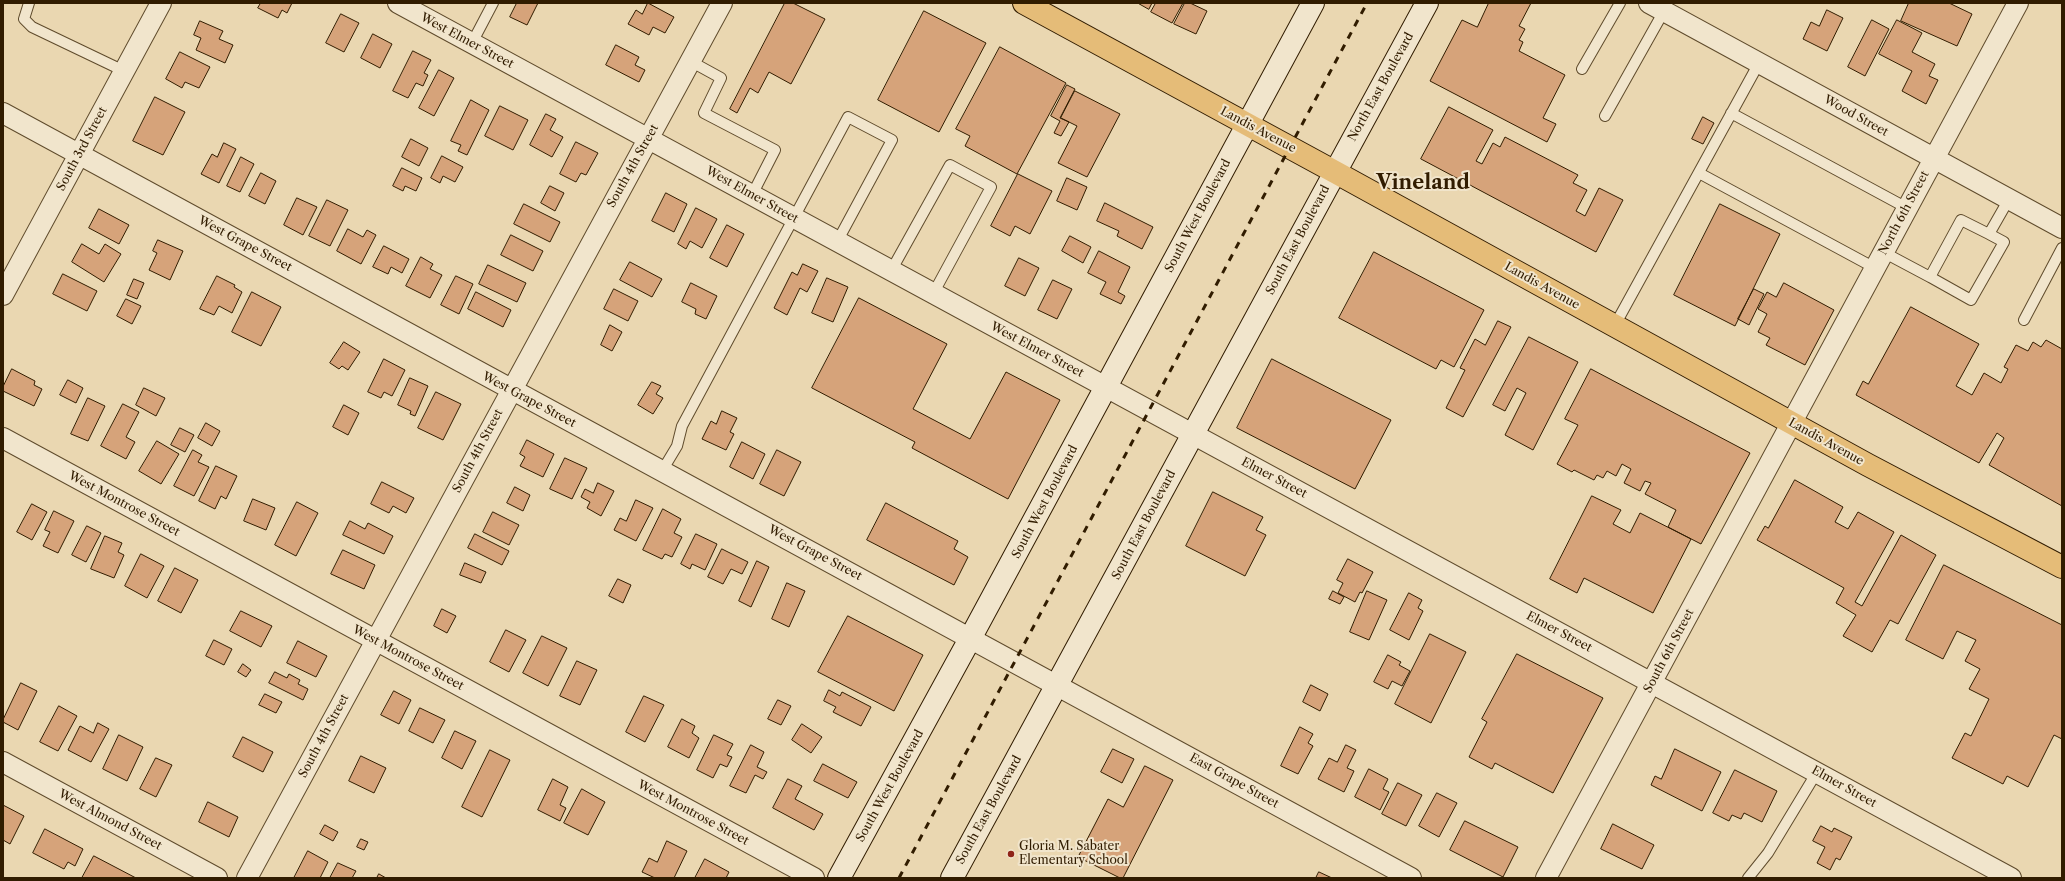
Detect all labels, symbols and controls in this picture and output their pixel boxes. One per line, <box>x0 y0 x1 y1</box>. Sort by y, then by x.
street label: West Elmer Street <box>418 10 516 72</box>
street label: North East Boulevard <box>1345 30 1417 144</box>
street label: Wood Street <box>1821 92 1891 140</box>
street label: Landis Avenue <box>1218 104 1298 156</box>
street label: South 3rd Street <box>54 105 110 193</box>
street label: South 4th Street <box>604 122 662 210</box>
street label: South West Boulevard <box>1162 157 1234 275</box>
street label: West Elmer Street <box>703 164 801 226</box>
street label: North 6th Street <box>1876 169 1932 257</box>
district label: Vineland <box>1376 171 1470 195</box>
street label: South East Boulevard <box>1263 183 1333 297</box>
street label: West Grape Street <box>196 213 294 275</box>
street label: Landis Avenue <box>1502 259 1582 313</box>
street label: West Elmer Street <box>988 319 1086 381</box>
street label: West Grape Street <box>480 369 578 431</box>
street label: South 4th Street <box>450 407 506 495</box>
street label: Landis Avenue <box>1786 415 1866 469</box>
street label: South West Boulevard <box>1009 443 1081 561</box>
street label: Elmer Street <box>1239 455 1309 501</box>
street label: South East Boulevard <box>1109 468 1179 582</box>
street label: West Montrose Street <box>66 469 182 539</box>
street label: West Grape Street <box>766 522 864 584</box>
street label: South 6th Street <box>1641 607 1697 695</box>
street label: Elmer Street <box>1524 609 1594 655</box>
street label: West Montrose Street <box>350 623 466 693</box>
street label: South 4th Street <box>296 692 352 780</box>
street label: South West Boulevard <box>853 727 927 845</box>
street label: East Grape Street <box>1187 751 1281 811</box>
street label: South East Boulevard <box>953 753 1025 867</box>
street label: Elmer Street <box>1809 763 1879 811</box>
street label: West Montrose Street <box>635 778 751 848</box>
street label: West Almond Street <box>56 787 164 853</box>
place label: Gloria M. Sabater Elementary School <box>1019 840 1128 868</box>
marker: Gloria M. Sabater Elementary School <box>1006 849 1016 859</box>

